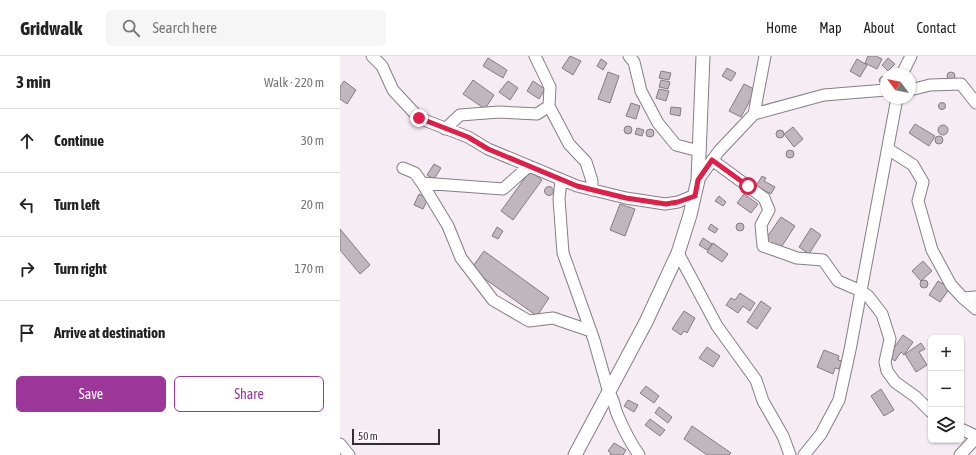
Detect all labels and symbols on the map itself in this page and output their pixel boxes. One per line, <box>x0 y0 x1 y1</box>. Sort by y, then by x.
north arrow <box>880 68 916 104</box>
route end <box>410 109 428 127</box>
route start <box>739 177 757 195</box>
scale bar <box>352 427 440 446</box>

